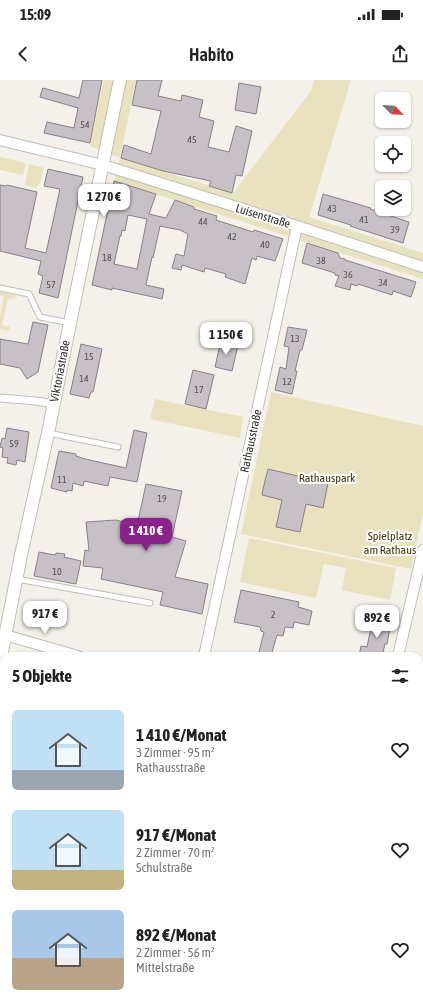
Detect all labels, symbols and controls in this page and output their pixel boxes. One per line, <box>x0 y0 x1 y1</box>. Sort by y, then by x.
text: 15:09 <box>20 6 51 23</box>
icon: back <box>12 43 34 65</box>
icon: share <box>389 43 411 65</box>
text: Habito <box>189 44 234 65</box>
north arrow <box>375 92 411 128</box>
map controls <box>375 92 411 216</box>
house number: 54 <box>80 119 90 130</box>
house number: 45 <box>187 134 197 145</box>
button: locate <box>375 136 411 172</box>
button: layers <box>375 180 411 216</box>
pin: 1 270 € <box>67 184 141 218</box>
text: 1 270 € <box>87 189 121 204</box>
street label: Luisenstraße <box>234 201 292 231</box>
house number: 43 <box>327 203 337 214</box>
house number: 41 <box>359 214 369 225</box>
house number: 44 <box>198 216 208 227</box>
house number: 39 <box>390 224 400 235</box>
house number: 42 <box>227 231 237 242</box>
house number: 40 <box>260 239 270 250</box>
house number: 18 <box>102 252 112 263</box>
house number: 38 <box>316 255 326 266</box>
house number: 36 <box>343 269 353 280</box>
house number: 34 <box>378 277 388 288</box>
house number: 57 <box>46 279 56 290</box>
pin: 1 150 € <box>189 322 263 356</box>
text: 1 150 € <box>209 327 243 342</box>
house number: 13 <box>290 333 300 344</box>
street label: Viktoriastraße <box>47 339 73 403</box>
house number: 15 <box>84 351 94 362</box>
house number: 14 <box>79 373 89 384</box>
house number: 12 <box>282 376 292 387</box>
house number: 17 <box>194 384 204 395</box>
street label: Rathausstraße <box>237 408 265 474</box>
house number: 59 <box>9 438 19 449</box>
park label: Rathauspark <box>299 471 356 485</box>
house number: 11 <box>57 474 67 485</box>
house number: 19 <box>157 493 167 504</box>
pin: 1 410 € <box>109 518 183 552</box>
text: 1 410 € <box>129 523 163 538</box>
park label: Spielplatz am Rathaus <box>364 529 416 557</box>
house number: 10 <box>52 566 62 577</box>
pin: 917 € <box>17 601 73 635</box>
pin: 892 € <box>349 605 405 639</box>
text: 917 € <box>32 606 58 621</box>
house number: 2 <box>271 609 276 620</box>
text: 892 € <box>364 610 390 625</box>
icon: filters <box>389 665 411 687</box>
text: 5 Objekte <box>12 666 72 686</box>
text: 1 410 €/Monat <box>136 725 226 745</box>
icon: home <box>44 726 92 774</box>
icon: heart <box>389 739 411 761</box>
text: 3 Zimmer · 95 m² <box>136 745 215 760</box>
text: Rathausstraße <box>136 760 205 775</box>
text: 917 €/Monat <box>136 825 216 845</box>
icon: home <box>44 826 92 874</box>
icon: heart <box>389 839 411 861</box>
text: 2 Zimmer · 70 m² <box>136 845 215 860</box>
text: Schulstraße <box>136 860 192 875</box>
text: 892 €/Monat <box>136 925 216 945</box>
icon: home <box>44 926 92 974</box>
icon: heart <box>389 939 411 961</box>
text: 2 Zimmer · 56 m² <box>136 945 215 960</box>
text: Mittelstraße <box>136 960 194 975</box>

